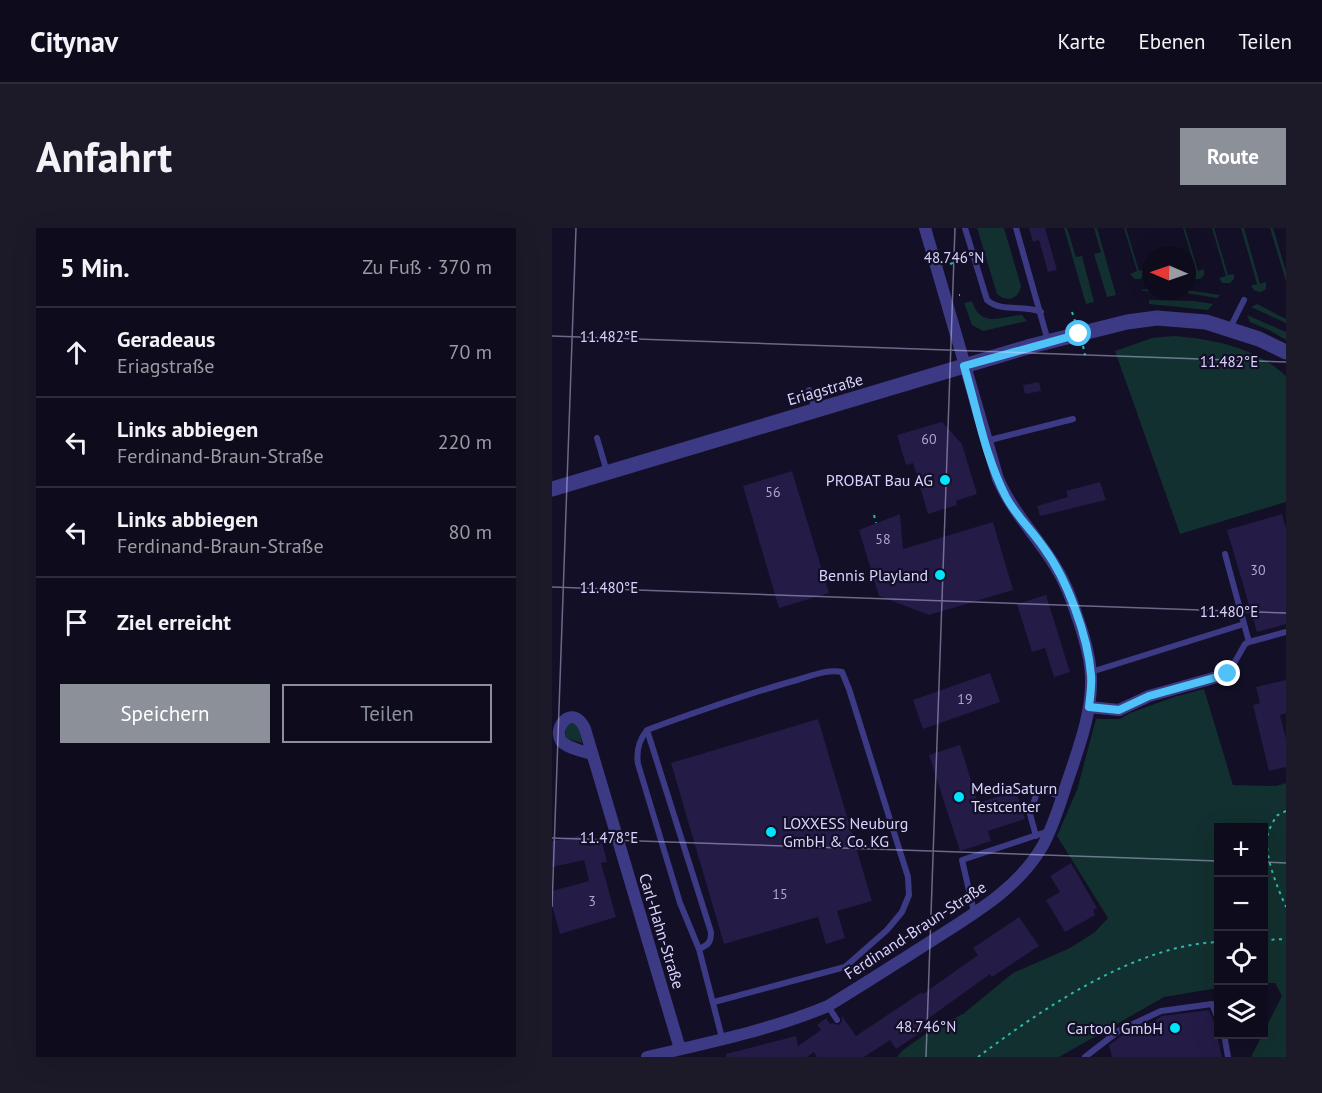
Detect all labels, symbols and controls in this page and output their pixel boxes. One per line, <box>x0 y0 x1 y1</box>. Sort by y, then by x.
text: Citynav <box>30 23 118 60</box>
text: Karte <box>1058 28 1106 55</box>
text: Ebenen <box>1139 28 1205 55</box>
text: Teilen <box>1238 28 1292 55</box>
button: Route <box>1180 128 1286 185</box>
text: Anfahrt <box>36 129 172 184</box>
north arrow <box>1142 246 1196 300</box>
text: 48.746°N <box>924 248 984 267</box>
text: 5 Min. <box>60 251 130 284</box>
text: Zu Fuß · 370 m <box>362 254 492 280</box>
route start <box>1065 320 1091 346</box>
text: Geradeaus <box>117 325 215 353</box>
text: 11.482°E <box>580 327 638 346</box>
icon: ahead <box>60 336 93 369</box>
text: 70 m <box>449 339 492 365</box>
text: 11.482°E <box>1200 352 1258 371</box>
text: Eriagstraße <box>117 353 214 379</box>
street label: Eriagstraße <box>785 369 865 409</box>
text: Links abbiegen <box>117 415 258 443</box>
icon: left <box>60 426 93 459</box>
text: 220 m <box>438 429 492 455</box>
house number: 60 <box>921 430 937 448</box>
text: Ferdinand-Braun-Straße <box>117 443 324 469</box>
place label: PROBAT Bau AG <box>826 470 933 490</box>
marker: PROBAT Bau AG <box>938 473 952 487</box>
house number: 56 <box>765 483 781 501</box>
text: Links abbiegen <box>117 505 258 533</box>
icon: left <box>60 516 93 549</box>
text: 80 m <box>449 519 492 545</box>
house number: 58 <box>875 530 891 548</box>
text: Ferdinand-Braun-Straße <box>117 533 324 559</box>
house number: 30 <box>1250 561 1266 579</box>
place label: Bennis Playland <box>819 565 928 585</box>
marker: Bennis Playland <box>933 568 947 582</box>
text: 11.480°E <box>580 578 638 597</box>
text: 11.480°E <box>1200 602 1258 621</box>
icon: arrive <box>60 606 93 639</box>
text: Ziel erreicht <box>117 608 231 636</box>
route end <box>1214 660 1240 686</box>
button: Speichern <box>60 684 270 743</box>
button: Teilen <box>282 684 492 743</box>
house number: 19 <box>957 690 973 708</box>
place label: MediaSaturn Testcenter <box>971 778 1057 816</box>
marker: MediaSaturn Testcenter <box>952 790 966 804</box>
place label: LOXXESS Neuburg GmbH & Co. KG <box>783 813 908 851</box>
map controls <box>1214 823 1268 1039</box>
button: + <box>1214 823 1268 877</box>
marker: LOXXESS Neuburg GmbH & Co. KG <box>764 825 778 839</box>
text: 11.478°E <box>580 828 638 847</box>
street label: Carl-Hahn-Straße <box>635 871 689 991</box>
street label: Ferdinand-Braun-Straße <box>840 877 990 983</box>
button: − <box>1214 877 1268 931</box>
house number: 15 <box>772 885 788 903</box>
house number: 3 <box>588 892 596 910</box>
button: locate <box>1214 931 1268 985</box>
button: layers <box>1214 985 1268 1039</box>
text: 48.746°N <box>896 1017 956 1036</box>
place label: Cartool GmbH <box>1067 1018 1163 1038</box>
marker: Cartool GmbH <box>1168 1021 1182 1035</box>

